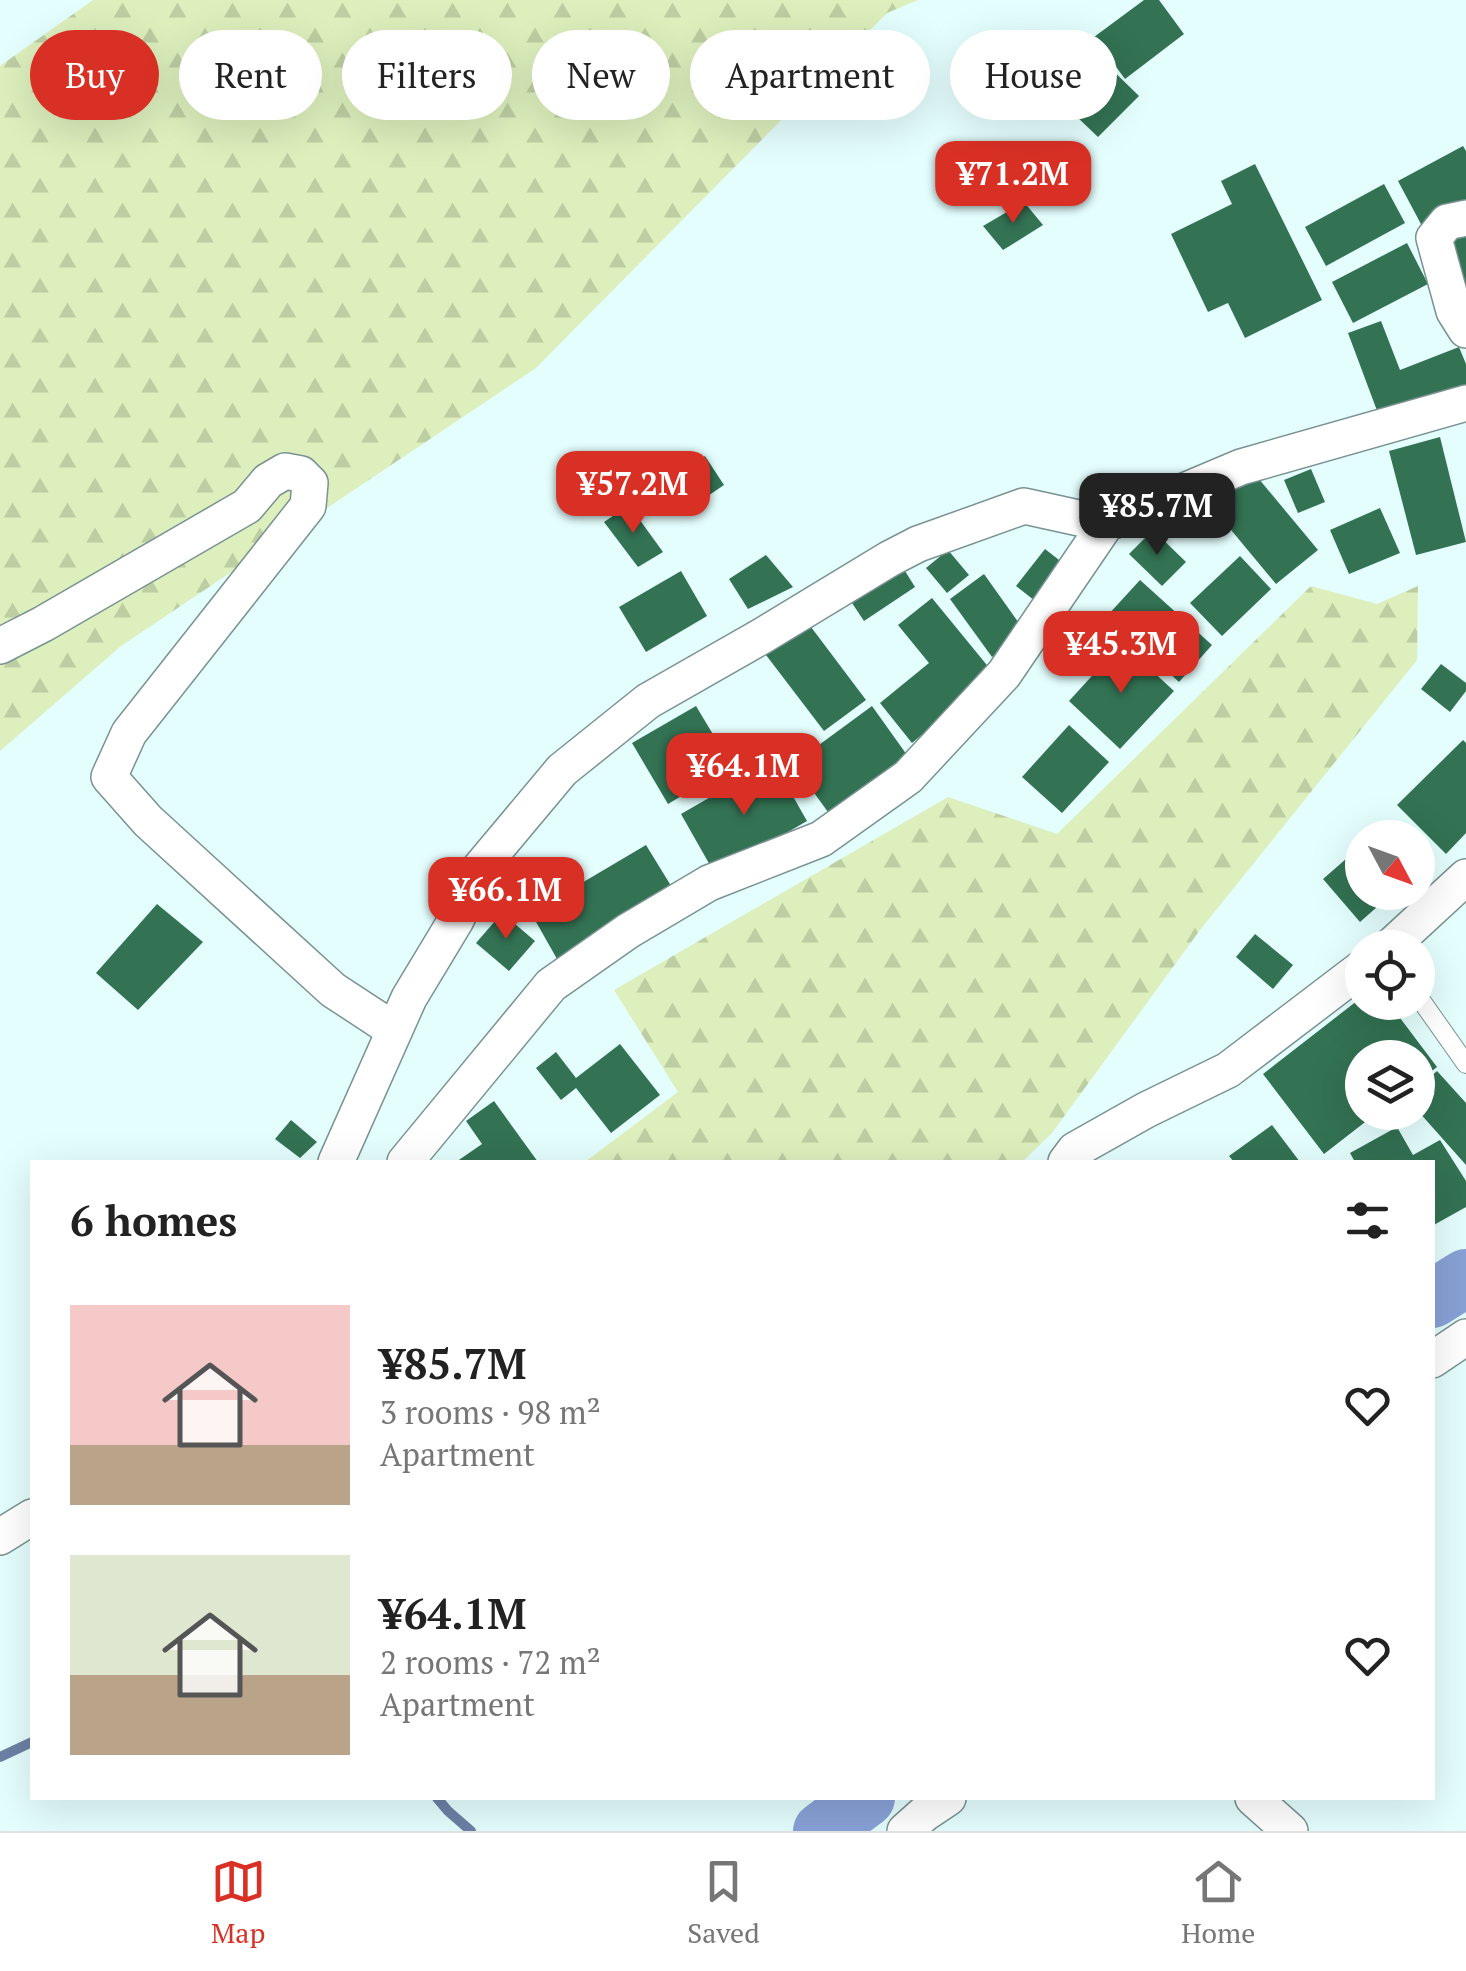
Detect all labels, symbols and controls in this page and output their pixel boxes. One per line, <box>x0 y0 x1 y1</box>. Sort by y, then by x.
chip: Buy <box>30 30 159 120</box>
chip: Rent <box>179 30 322 120</box>
chip: Filters <box>342 30 512 120</box>
chip: New <box>532 30 670 120</box>
chip: Apartment <box>690 30 930 120</box>
chip: House <box>950 30 1117 120</box>
pin: ¥71.2M <box>932 141 1094 226</box>
text: ¥71.2M <box>957 152 1069 194</box>
pin: ¥57.2M <box>552 451 714 536</box>
text: ¥57.2M <box>578 462 688 504</box>
pin: ¥85.7M <box>1076 473 1238 558</box>
text: ¥85.7M <box>1101 484 1213 526</box>
pin: ¥45.3M <box>1040 611 1202 696</box>
text: ¥45.3M <box>1065 622 1177 664</box>
pin: ¥64.1M <box>663 733 825 818</box>
text: ¥64.1M <box>688 744 800 786</box>
north arrow <box>1345 820 1435 910</box>
map controls <box>1345 820 1435 1130</box>
pin: ¥66.1M <box>425 857 587 942</box>
text: ¥66.1M <box>450 868 562 910</box>
button: locate <box>1345 930 1435 1020</box>
button: layers <box>1345 1040 1435 1130</box>
text: 6 homes <box>70 1192 237 1248</box>
icon: filters <box>1340 1193 1395 1248</box>
text: ¥85.7M <box>380 1335 526 1391</box>
icon: home <box>150 1345 270 1465</box>
icon: heart <box>1340 1378 1395 1433</box>
text: 3 rooms · 98 m² <box>380 1391 601 1433</box>
text: Apartment <box>380 1433 535 1475</box>
text: ¥64.1M <box>380 1585 526 1641</box>
icon: home <box>150 1595 270 1715</box>
icon: heart <box>1340 1628 1395 1683</box>
text: 2 rooms · 72 m² <box>380 1641 601 1683</box>
text: Apartment <box>380 1683 535 1725</box>
tab: Map <box>211 1854 266 1951</box>
tab: Saved <box>687 1854 760 1951</box>
tab: Home <box>1181 1854 1255 1951</box>

